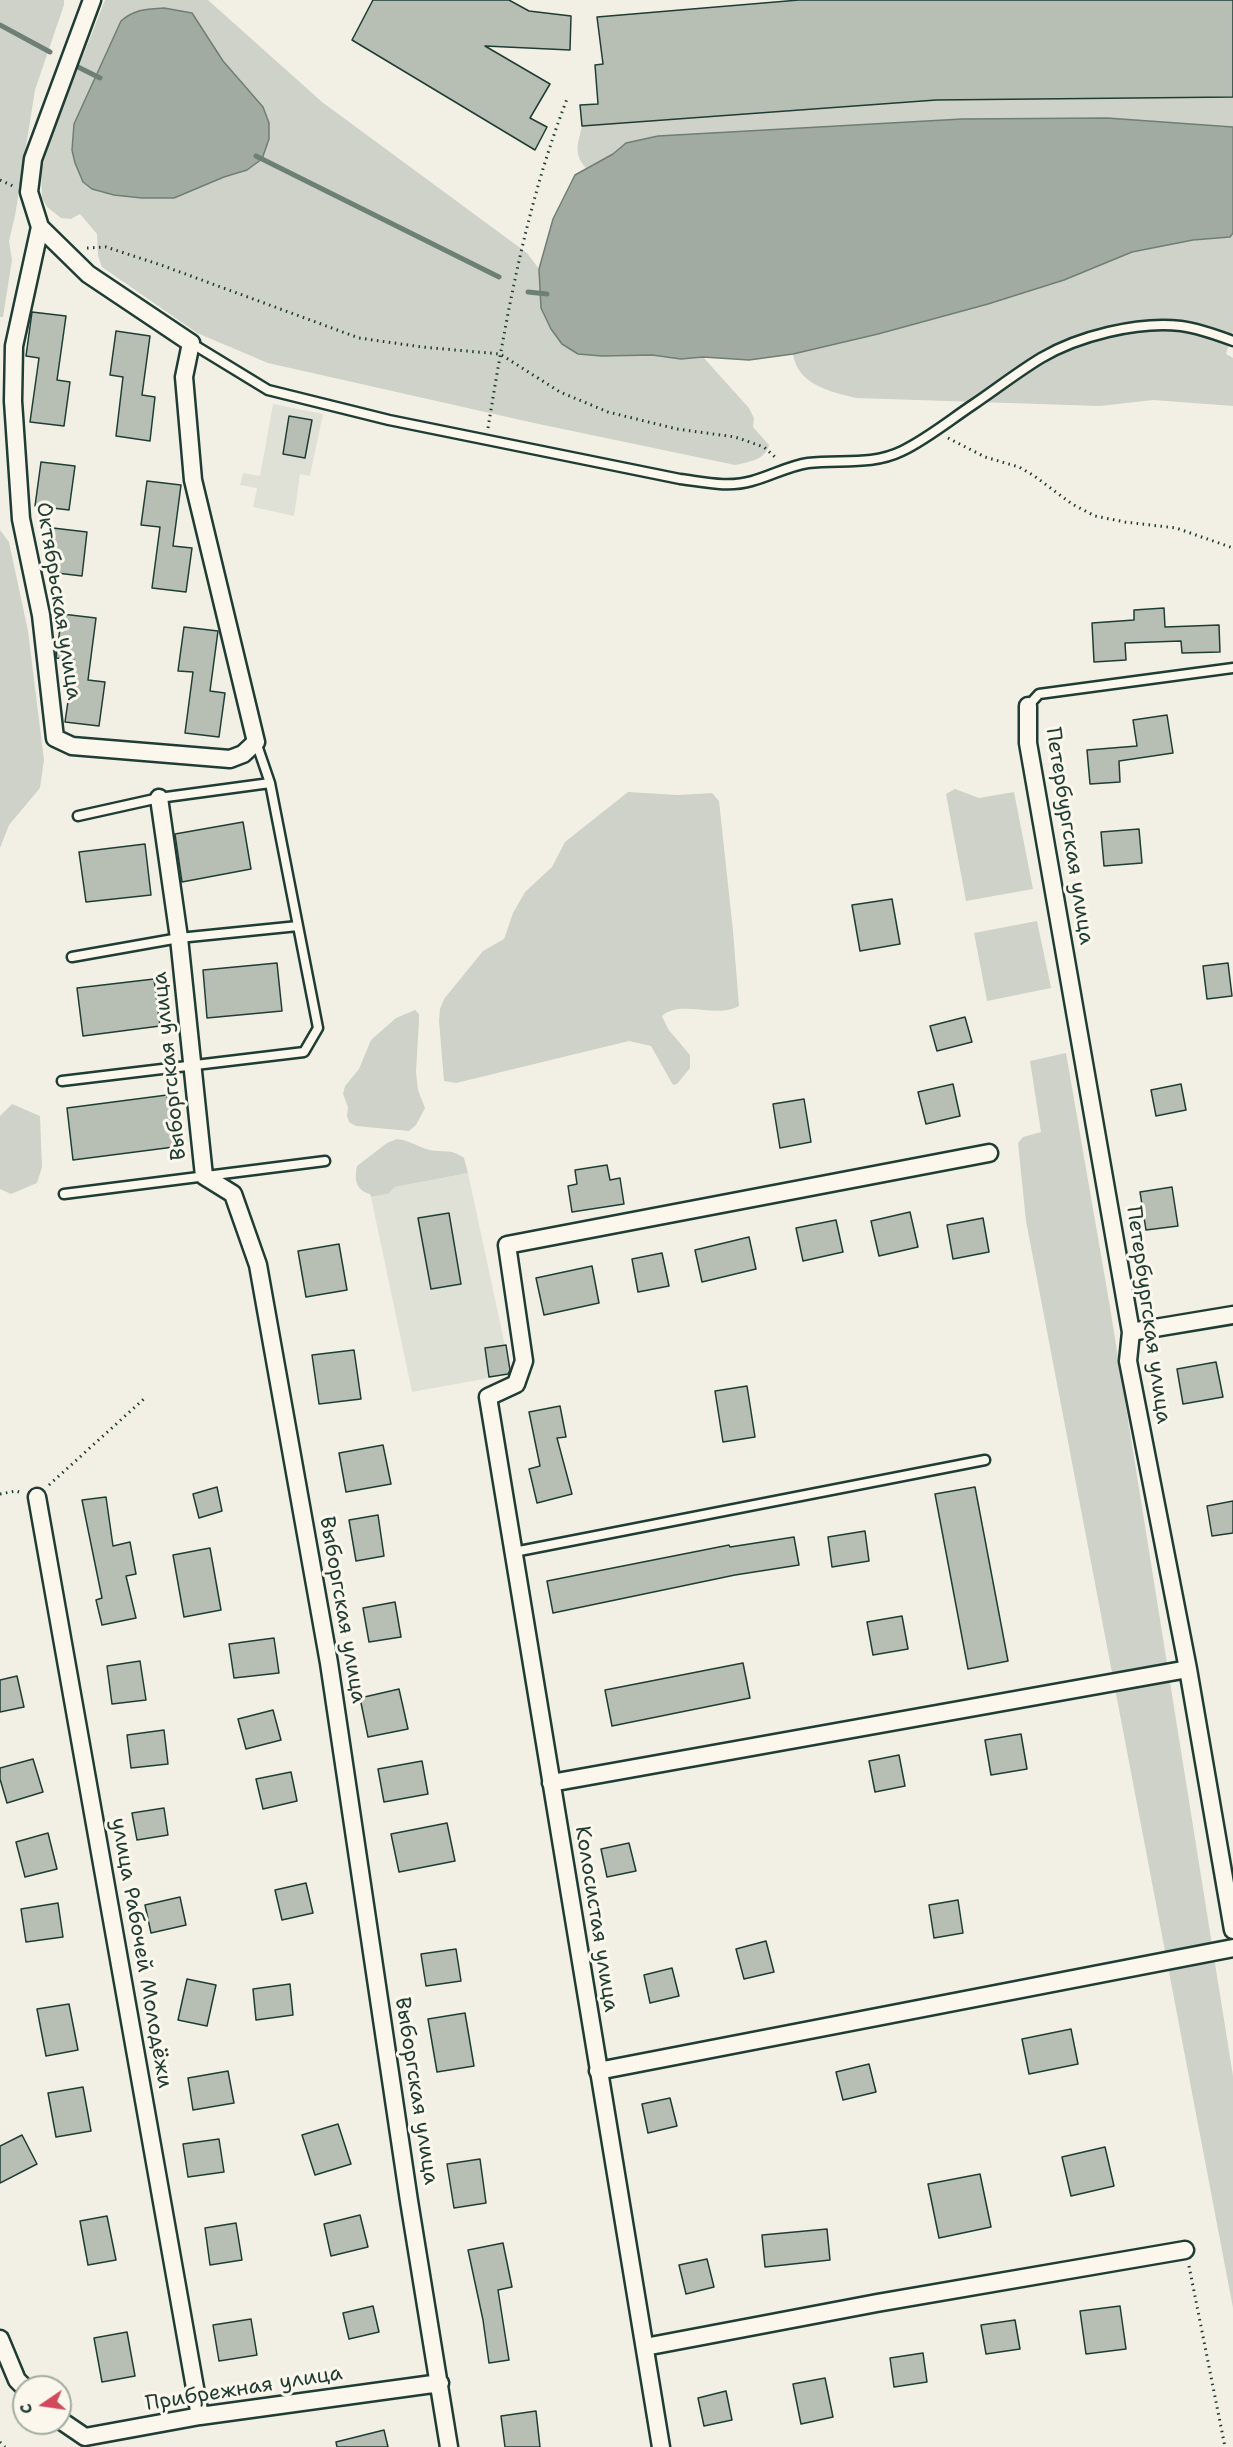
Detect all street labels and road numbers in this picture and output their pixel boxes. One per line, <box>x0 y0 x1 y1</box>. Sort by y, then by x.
street label: Октябрьская улица <box>30 500 86 702</box>
street label: Петербургская улица <box>1039 726 1099 946</box>
street label: Выборгская улица <box>148 971 192 1161</box>
street label: Петербургская улица <box>1120 1205 1176 1425</box>
street label: Выборгская улица <box>313 1515 371 1705</box>
street label: улица Рабочей Молодёжи <box>105 1816 177 2090</box>
street label: Колосистая улица <box>569 1824 623 2014</box>
street label: Выборгская улица <box>389 1996 443 2186</box>
street label: Прибрежная улица <box>144 2361 344 2417</box>

